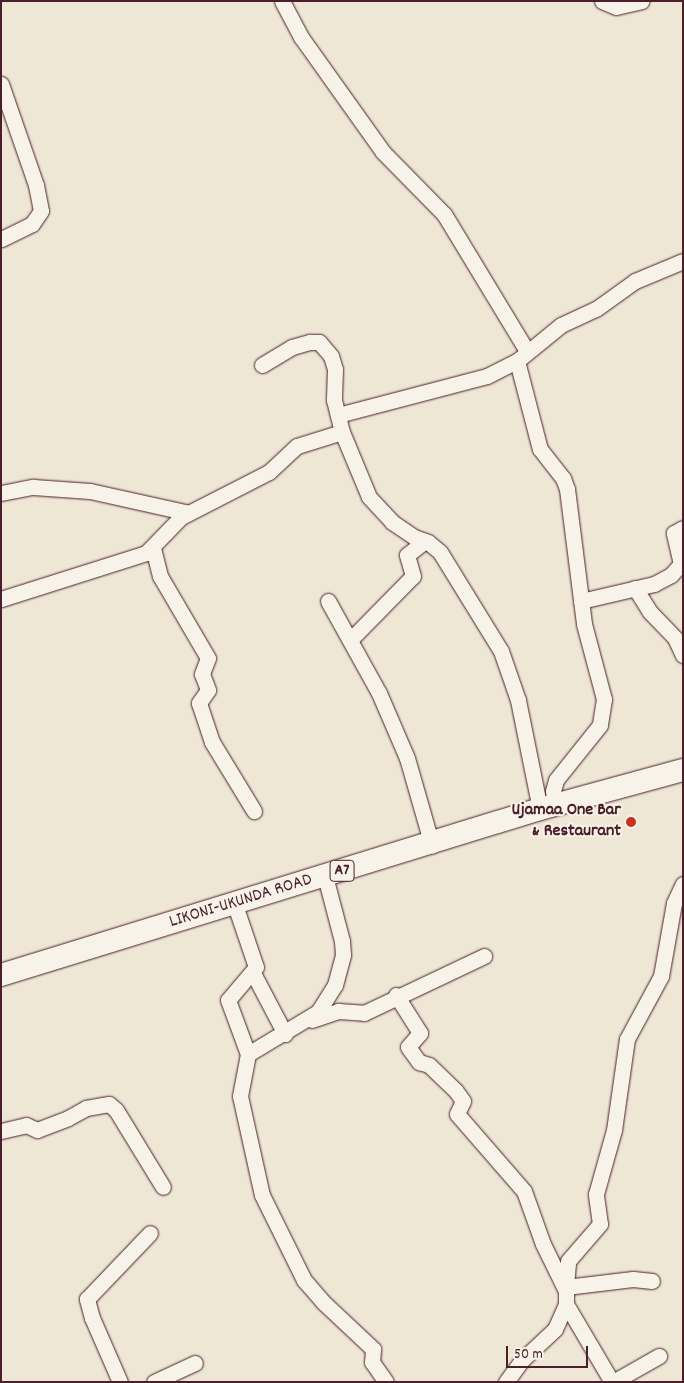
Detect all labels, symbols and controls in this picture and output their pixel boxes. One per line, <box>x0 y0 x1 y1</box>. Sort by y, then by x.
place label: Ujamaa One Bar & Restaurant <box>511 801 621 844</box>
marker: Ujamaa One Bar & Restaurant <box>625 816 637 828</box>
road number: A7 <box>330 858 354 884</box>
street label: LIKONI-UKUNDA ROAD <box>167 870 315 934</box>
scale bar <box>509 1336 592 1368</box>
text: 50 m <box>514 1344 543 1366</box>

